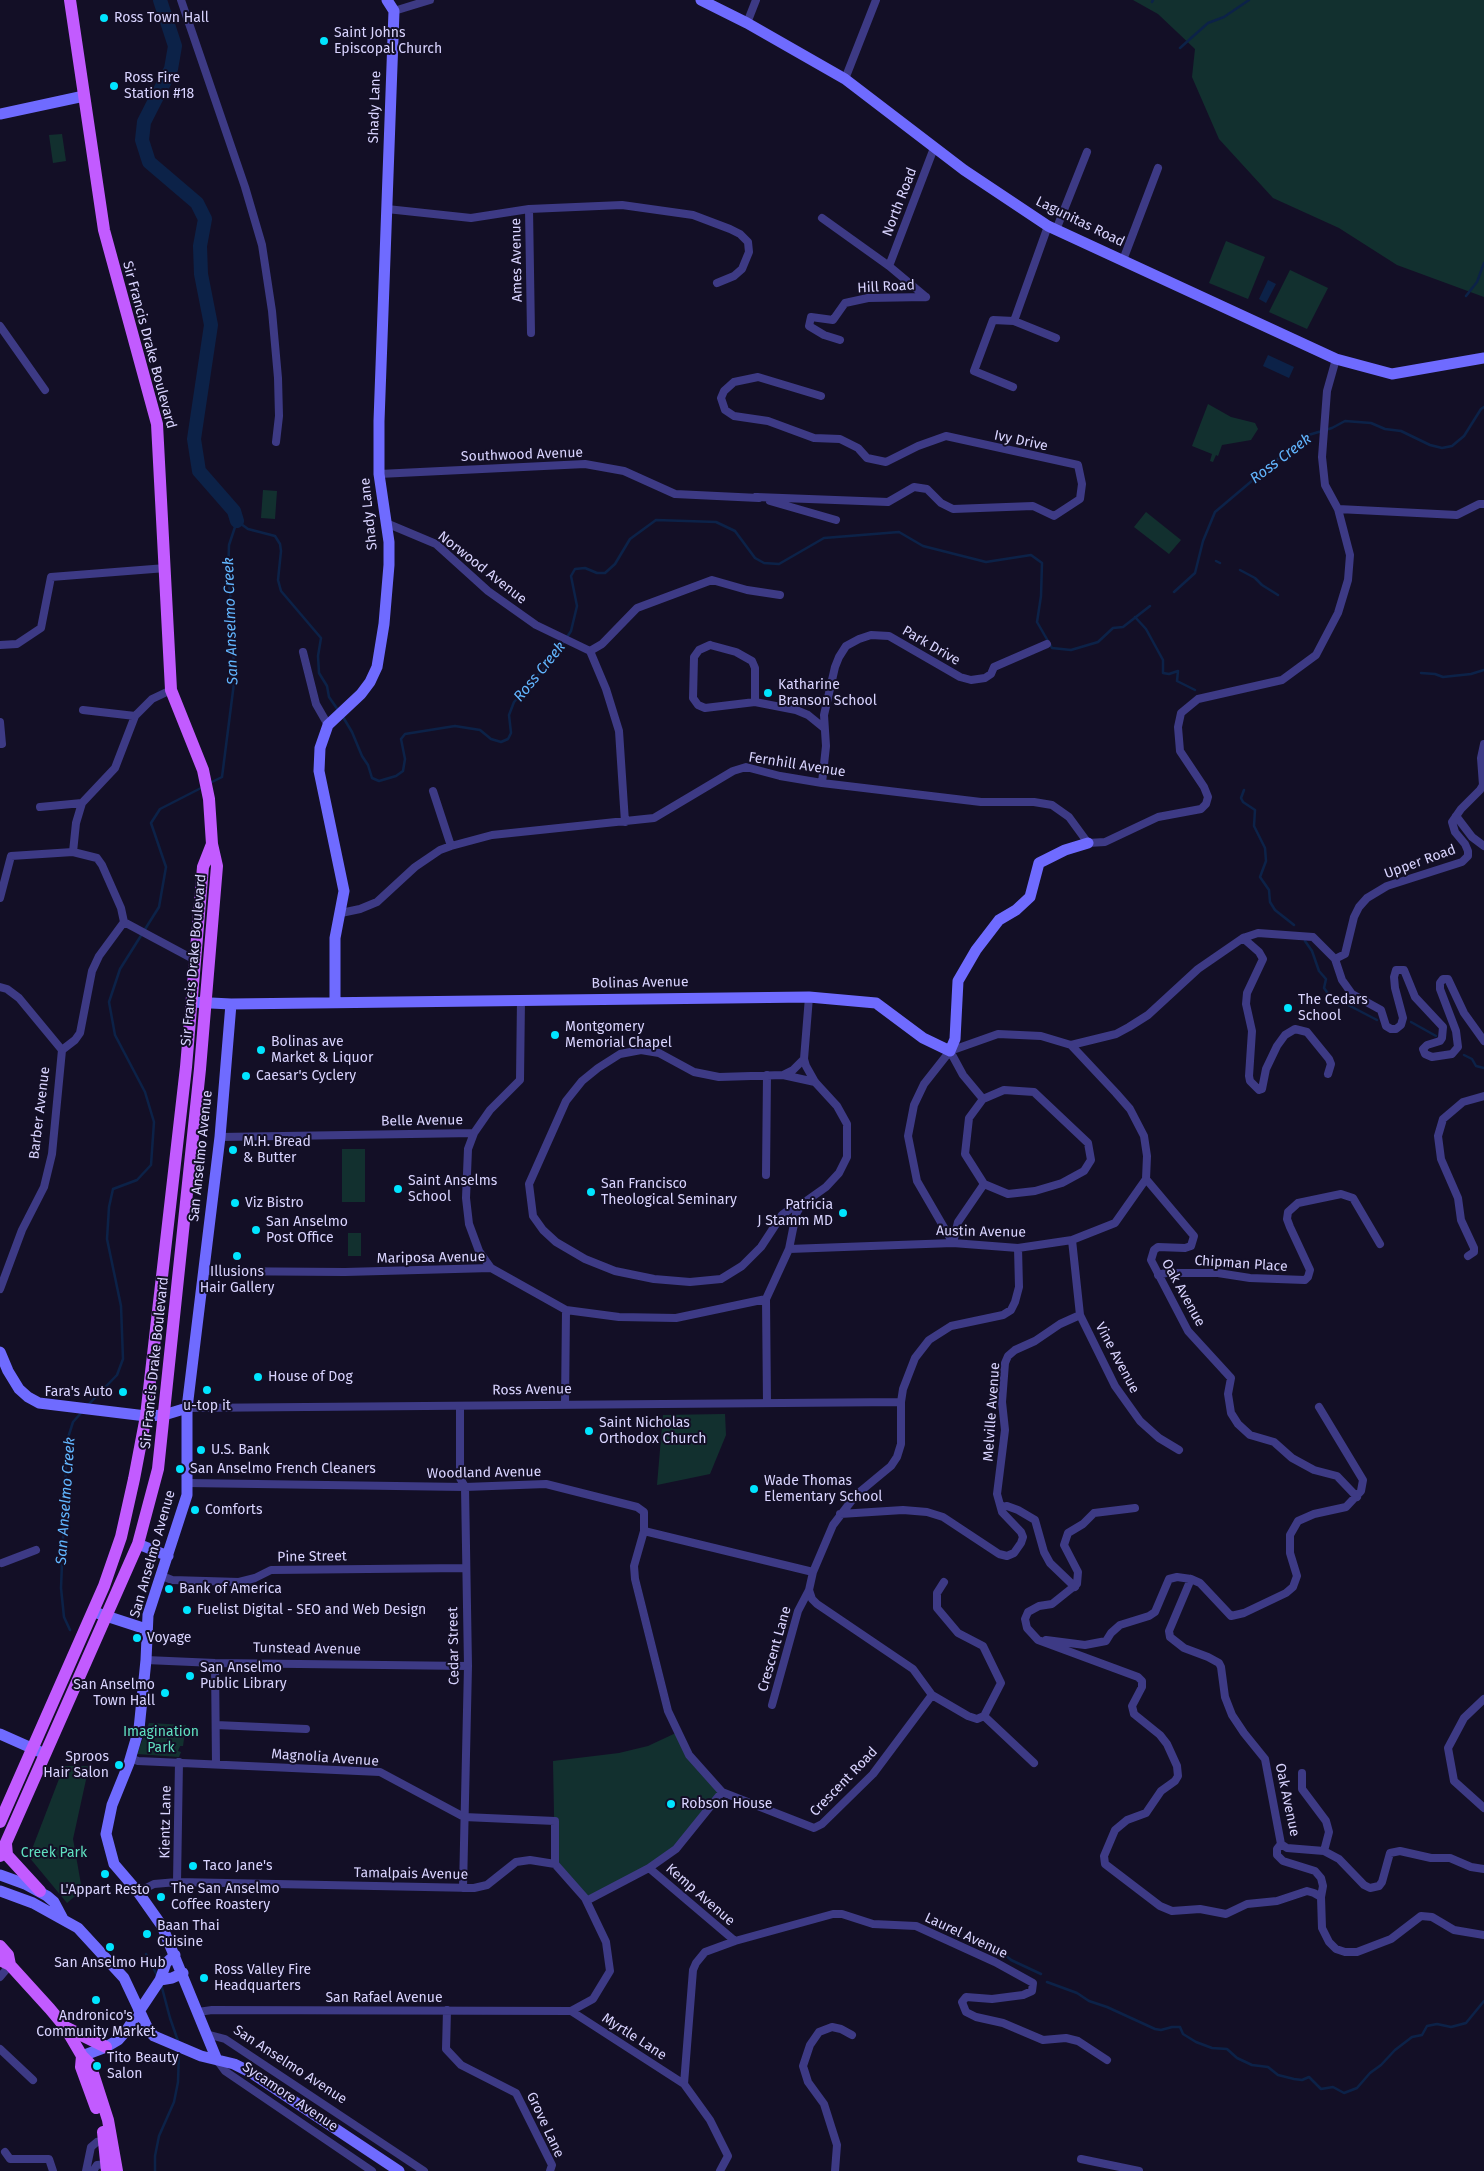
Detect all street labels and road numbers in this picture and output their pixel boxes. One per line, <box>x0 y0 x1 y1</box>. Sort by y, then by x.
street label: Shady Lane <box>365 70 385 144</box>
street label: North Road <box>879 165 921 239</box>
street label: Lagunitas Road <box>1033 193 1127 251</box>
street label: Ames Avenue <box>508 218 526 302</box>
street label: Sir Francis Drake Boulevard <box>119 259 179 431</box>
street label: Hill Road <box>857 277 915 297</box>
street label: Ivy Drive <box>993 427 1049 455</box>
street label: Southwood Avenue <box>461 444 583 466</box>
street label: Shady Lane <box>357 477 381 551</box>
street label: Norwood Avenue <box>434 528 530 608</box>
street label: Park Drive <box>899 623 963 669</box>
street label: Fernhill Avenue <box>747 749 847 781</box>
street label: Upper Road <box>1382 841 1458 883</box>
street label: Sir Francis Drake Boulevard <box>178 873 210 1047</box>
street label: Bolinas Avenue <box>591 974 689 992</box>
street label: Barber Avenue <box>26 1066 54 1160</box>
street label: San Anselmo Avenue <box>186 1089 216 1223</box>
street label: Belle Avenue <box>381 1112 463 1130</box>
street label: Austin Avenue <box>936 1223 1026 1241</box>
street label: Mariposa Avenue <box>377 1249 485 1267</box>
street label: Chipman Place <box>1194 1252 1288 1276</box>
street label: Oak Avenue <box>1158 1256 1208 1330</box>
street label: Sir Francis Drake Boulevard <box>138 1276 172 1450</box>
street label: Vine Avenue <box>1091 1320 1143 1396</box>
street label: Melville Avenue <box>980 1362 1004 1462</box>
street label: Ross Avenue <box>492 1381 572 1399</box>
street label: Woodland Avenue <box>427 1464 541 1482</box>
street label: San Anselmo Avenue <box>127 1488 179 1620</box>
street label: Pine Street <box>277 1548 347 1566</box>
street label: Crescent Lane <box>755 1604 795 1694</box>
street label: Cedar Street <box>445 1607 463 1685</box>
street label: Tunstead Avenue <box>253 1640 361 1658</box>
street label: Crescent Road <box>807 1744 881 1820</box>
street label: Magnolia Avenue <box>271 1746 379 1770</box>
street label: Oak Avenue <box>1271 1762 1303 1838</box>
street label: Kientz Lane <box>157 1785 175 1859</box>
street label: Kemp Avenue <box>662 1860 738 1930</box>
street label: Tamalpais Avenue <box>354 1865 468 1883</box>
street label: Laurel Avenue <box>922 1909 1010 1963</box>
street label: San Rafael Avenue <box>325 1990 443 2006</box>
street label: Myrtle Lane <box>598 2010 670 2064</box>
street label: San Anselmo Avenue <box>230 2022 350 2108</box>
street label: Sycamore Avenue <box>239 2059 341 2135</box>
street label: Grove Lane <box>523 2090 567 2160</box>

